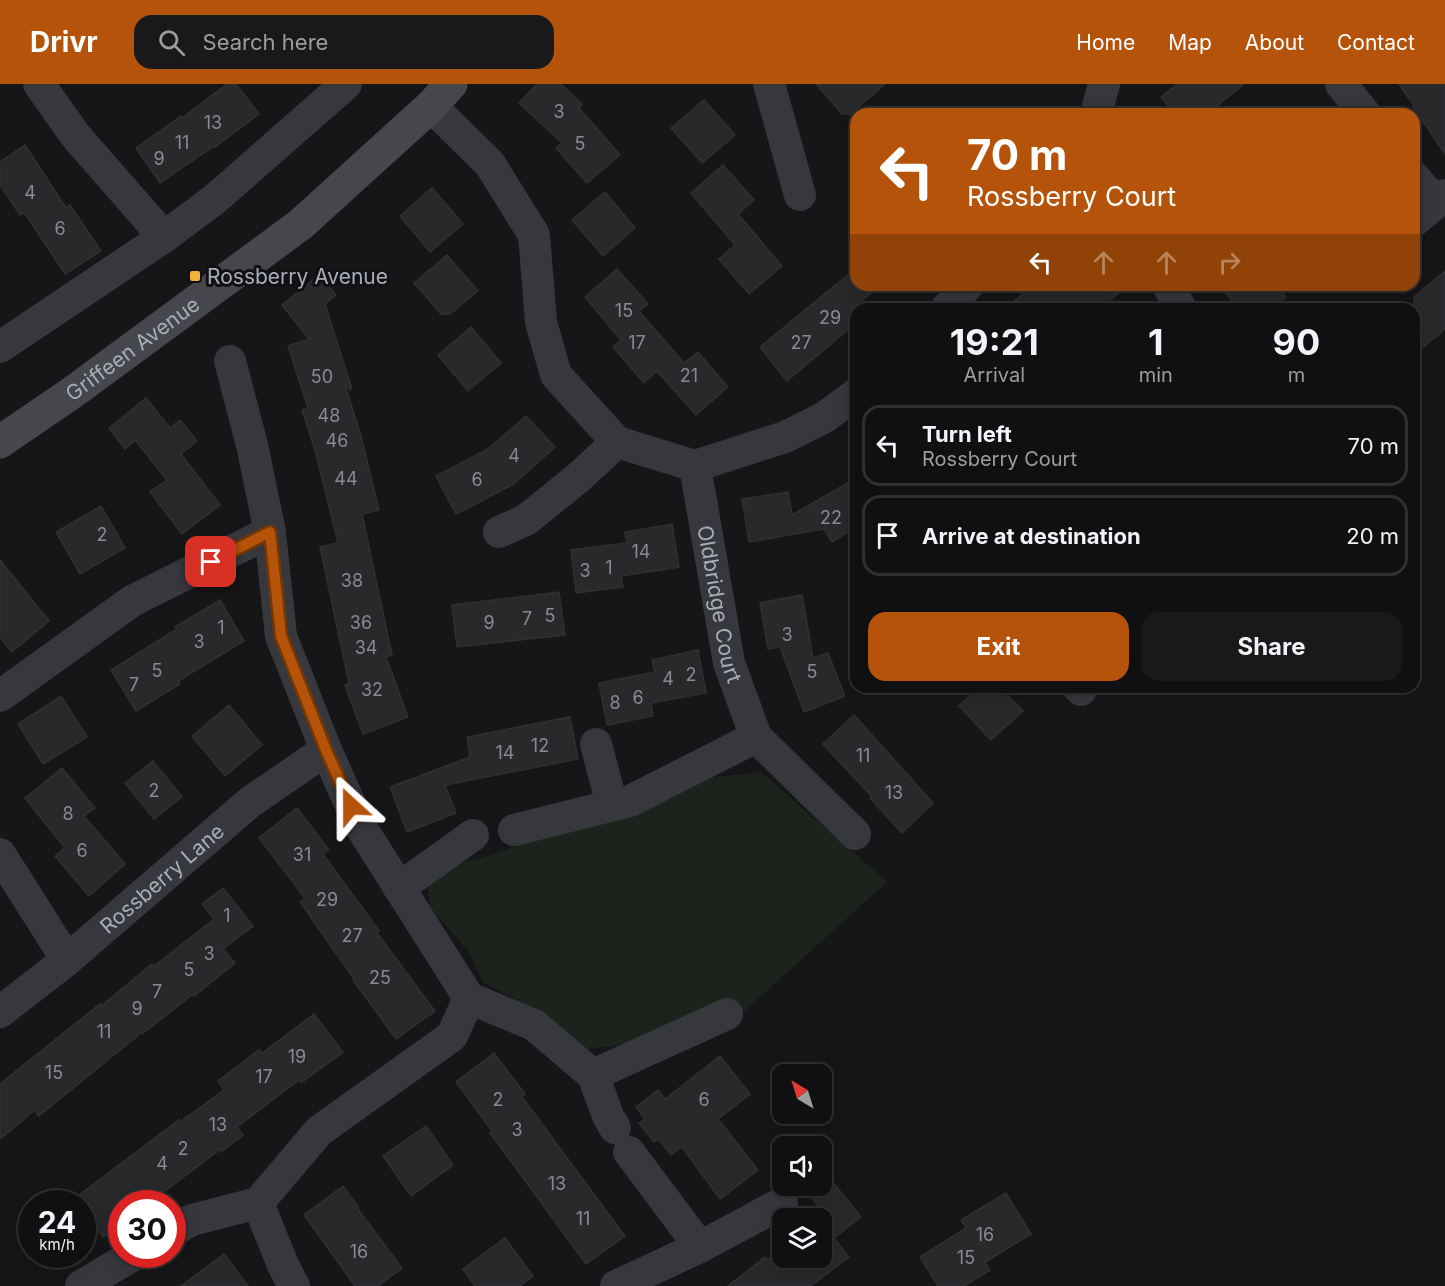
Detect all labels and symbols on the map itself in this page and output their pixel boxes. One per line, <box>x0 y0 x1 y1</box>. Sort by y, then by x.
house number: 3 <box>553 101 565 122</box>
house number: 13 <box>204 112 222 133</box>
house number: 11 <box>175 132 189 153</box>
house number: 5 <box>575 133 585 154</box>
house number: 9 <box>153 148 165 169</box>
house number: 4 <box>24 182 36 203</box>
house number: 6 <box>54 218 66 239</box>
place label: Rossberry Avenue <box>207 264 388 289</box>
marker: Rossberry Avenue <box>188 269 202 283</box>
street label: Griffeen Avenue <box>60 291 204 406</box>
house number: 15 <box>615 300 633 321</box>
house number: 29 <box>819 307 841 328</box>
house number: 17 <box>628 332 646 353</box>
house number: 27 <box>790 332 812 353</box>
house number: 21 <box>680 365 698 386</box>
house number: 50 <box>311 366 333 387</box>
house number: 48 <box>318 405 340 426</box>
house number: 46 <box>326 430 348 451</box>
house number: 4 <box>508 445 520 466</box>
house number: 44 <box>334 468 358 489</box>
house number: 6 <box>471 469 483 490</box>
house number: 22 <box>820 507 842 528</box>
street label: Oldbridge Court <box>693 523 748 686</box>
house number: 2 <box>97 524 107 545</box>
pin <box>185 536 236 587</box>
house number: 14 <box>632 541 650 562</box>
house number: 1 <box>605 557 613 578</box>
house number: 3 <box>579 560 591 581</box>
house number: 38 <box>341 570 363 591</box>
house number: 5 <box>545 605 555 626</box>
house number: 7 <box>522 608 532 629</box>
house number: 36 <box>350 612 372 633</box>
house number: 9 <box>483 612 495 633</box>
house number: 1 <box>217 617 225 638</box>
house number: 3 <box>781 624 793 645</box>
house number: 3 <box>193 631 205 652</box>
house number: 34 <box>355 637 377 658</box>
house number: 5 <box>152 660 162 681</box>
house number: 5 <box>807 661 817 682</box>
house number: 2 <box>686 664 696 685</box>
house number: 4 <box>662 668 674 689</box>
house number: 7 <box>129 674 139 695</box>
house number: 32 <box>361 679 383 700</box>
house number: 6 <box>632 687 644 708</box>
house number: 8 <box>609 692 621 713</box>
house number: 12 <box>531 735 549 756</box>
house number: 14 <box>496 742 514 763</box>
house number: 11 <box>856 745 870 766</box>
position arrow <box>319 774 383 838</box>
house number: 2 <box>149 780 159 801</box>
house number: 13 <box>885 782 903 803</box>
house number: 8 <box>62 803 74 824</box>
street label: Rossberry Lane <box>95 818 229 939</box>
house number: 6 <box>76 840 88 861</box>
house number: 31 <box>293 844 311 865</box>
house number: 29 <box>316 889 338 910</box>
house number: 1 <box>223 905 231 926</box>
house number: 27 <box>341 925 363 946</box>
house number: 3 <box>203 943 215 964</box>
house number: 5 <box>184 959 194 980</box>
house number: 25 <box>369 967 391 988</box>
house number: 7 <box>152 981 162 1002</box>
house number: 9 <box>131 998 143 1019</box>
house number: 11 <box>97 1021 111 1042</box>
house number: 19 <box>288 1046 306 1067</box>
house number: 15 <box>45 1062 63 1083</box>
north arrow <box>772 1064 832 1124</box>
house number: 17 <box>255 1066 273 1087</box>
house number: 2 <box>493 1089 503 1110</box>
house number: 6 <box>698 1089 710 1110</box>
house number: 13 <box>209 1114 227 1135</box>
house number: 3 <box>511 1119 523 1140</box>
house number: 2 <box>178 1138 188 1159</box>
house number: 4 <box>156 1153 168 1174</box>
house number: 13 <box>548 1173 566 1194</box>
speed limit sign: 30 <box>108 1190 186 1268</box>
house number: 11 <box>576 1208 590 1229</box>
house number: 16 <box>976 1224 994 1245</box>
house number: 16 <box>350 1241 368 1262</box>
house number: 15 <box>957 1247 975 1268</box>

